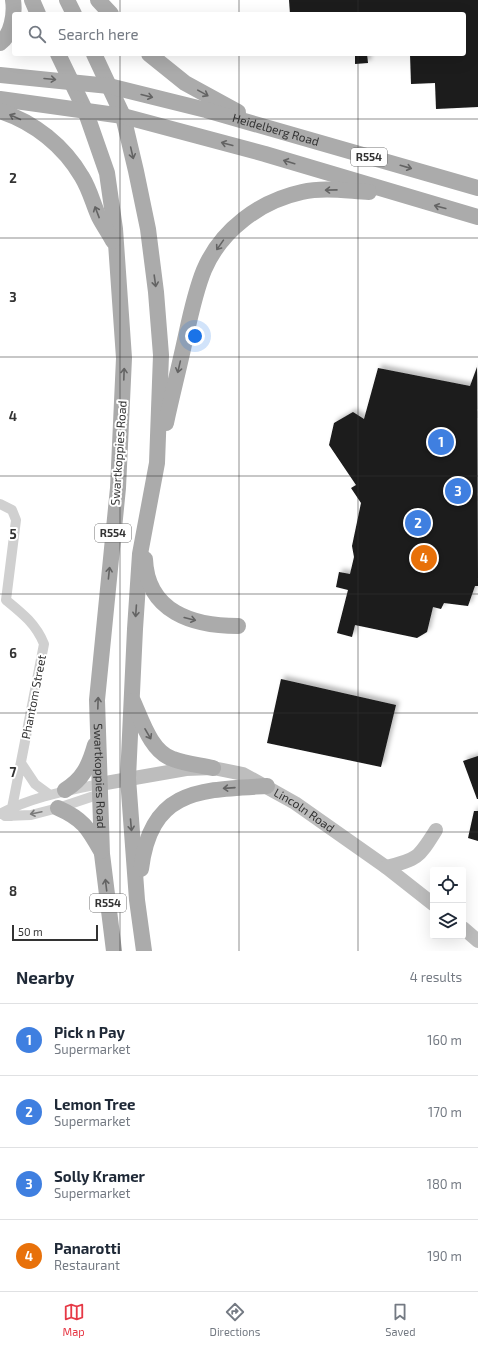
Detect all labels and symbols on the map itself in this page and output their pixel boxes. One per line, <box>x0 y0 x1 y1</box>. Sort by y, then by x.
one-way arrow <box>43 76 56 83</box>
one-way arrow <box>196 90 208 98</box>
one-way arrow <box>140 92 153 100</box>
street label: Heidelberg Road <box>231 110 321 148</box>
one-way arrow <box>9 112 21 120</box>
one-way arrow <box>221 140 234 147</box>
one-way arrow <box>128 147 136 160</box>
road number: R554 <box>351 148 387 166</box>
one-way arrow <box>283 158 296 165</box>
one-way arrow <box>399 164 412 171</box>
text: 2 <box>9 170 17 186</box>
one-way arrow <box>325 186 338 194</box>
one-way arrow <box>434 203 447 210</box>
one-way arrow <box>93 206 101 218</box>
one-way arrow <box>216 240 224 251</box>
one-way arrow <box>151 274 159 287</box>
text: 3 <box>9 289 17 305</box>
your location <box>185 326 205 346</box>
one-way arrow <box>174 361 182 374</box>
one-way arrow <box>120 368 127 381</box>
street label: Swartkoppies Road <box>107 400 129 506</box>
text: 4 <box>9 408 17 424</box>
pin: 1 <box>428 427 454 457</box>
pin: 3 <box>445 476 471 506</box>
pin: 2 <box>405 508 431 538</box>
road number: R554 <box>95 524 131 542</box>
text: 5 <box>9 526 17 542</box>
pin: 4 <box>411 543 437 573</box>
one-way arrow <box>105 567 113 580</box>
one-way arrow <box>132 604 139 617</box>
one-way arrow <box>183 616 196 624</box>
text: 6 <box>9 645 17 661</box>
street label: Phantom Street <box>18 653 48 740</box>
one-way arrow <box>94 697 101 710</box>
street label: Swartkoppies Road <box>92 723 109 829</box>
one-way arrow <box>144 727 152 739</box>
text: 7 <box>10 764 17 780</box>
one-way arrow <box>223 785 236 792</box>
street label: Lincoln Road <box>272 785 338 835</box>
one-way arrow <box>30 810 43 818</box>
one-way arrow <box>128 818 135 831</box>
one-way arrow <box>102 878 110 891</box>
text: 8 <box>9 883 17 899</box>
road number: R554 <box>90 894 126 912</box>
scale bar <box>12 923 98 942</box>

